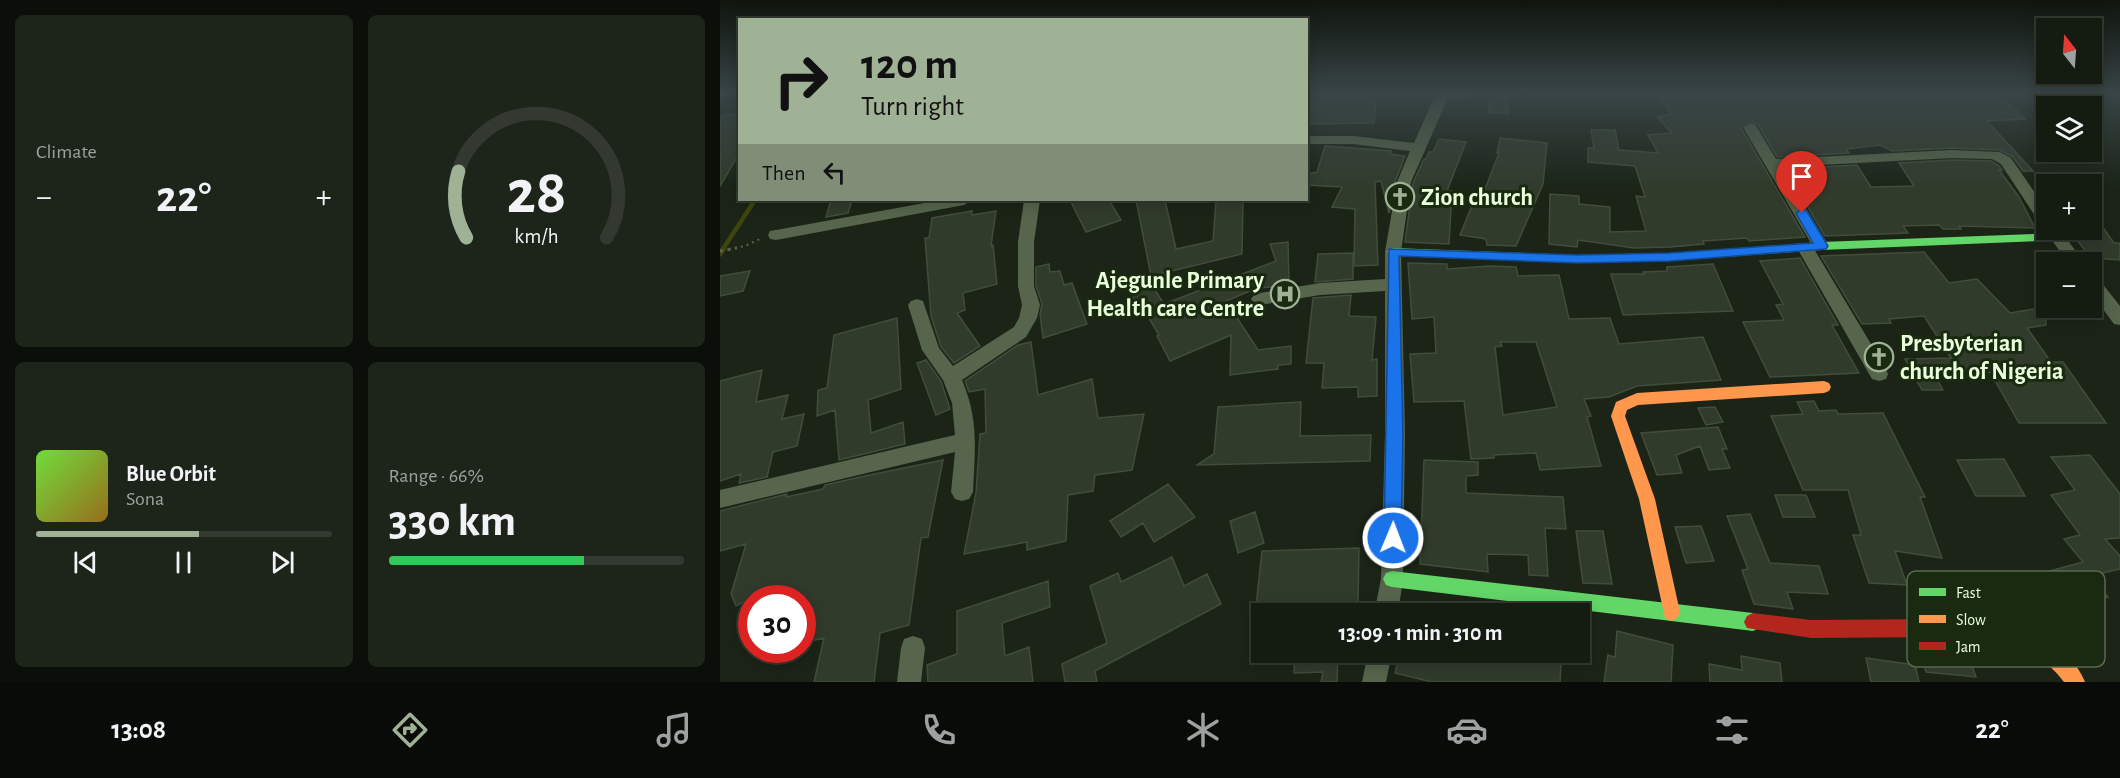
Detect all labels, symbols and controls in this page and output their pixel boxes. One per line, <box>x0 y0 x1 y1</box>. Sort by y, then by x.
north arrow <box>2036 18 2102 84</box>
map controls <box>2036 18 2102 318</box>
icon: right <box>762 42 840 120</box>
text: 120 m <box>861 44 958 86</box>
text: Turn right <box>861 93 964 120</box>
button: layers <box>2036 96 2102 162</box>
text: Climate <box>36 142 97 162</box>
pin <box>1776 151 1827 213</box>
icon: left <box>818 156 851 189</box>
icon: arrive <box>1785 160 1818 193</box>
text: 28 <box>506 162 566 224</box>
text: Then <box>762 162 806 184</box>
button: + <box>2036 174 2102 240</box>
text: 22° <box>156 175 212 220</box>
text: − <box>36 181 52 214</box>
text: + <box>316 181 331 214</box>
church icon: Zion church <box>1384 181 1416 213</box>
place label: Zion church <box>1421 186 1533 210</box>
text: km/h <box>514 226 558 247</box>
button: − <box>2036 252 2102 318</box>
place label: Ajegunle Primary Health care Centre <box>1087 269 1264 321</box>
hospital icon: Ajegunle Primary Health care Centre <box>1269 278 1301 310</box>
place label: Presbyterian church of Nigeria <box>1900 332 2063 384</box>
church icon: Presbyterian church of Nigeria <box>1863 341 1895 373</box>
text: Blue Orbit <box>126 463 216 485</box>
text: Range · 66% <box>389 466 484 486</box>
text: Sona <box>126 489 164 509</box>
text: 330 km <box>389 499 516 544</box>
position arrow <box>1361 506 1425 570</box>
icon: previous <box>69 546 102 579</box>
icon: pause <box>167 546 200 579</box>
icon: next <box>266 546 299 579</box>
legend <box>1907 571 2105 667</box>
speed limit sign: 30 <box>738 585 816 663</box>
text: Fast <box>1956 585 1981 601</box>
text: Slow <box>1956 612 1986 628</box>
text: 13:09 · 1 min · 310 m <box>1338 622 1503 644</box>
text: Jam <box>1956 639 1981 655</box>
icon: directions <box>389 709 431 751</box>
icon: music <box>653 709 695 751</box>
icon: phone <box>918 709 960 751</box>
icon: climate <box>1182 709 1224 751</box>
icon: car <box>1446 709 1488 751</box>
icon: filters <box>1711 709 1753 751</box>
text: 13:08 <box>111 716 166 743</box>
text: 22° <box>1975 716 2009 743</box>

